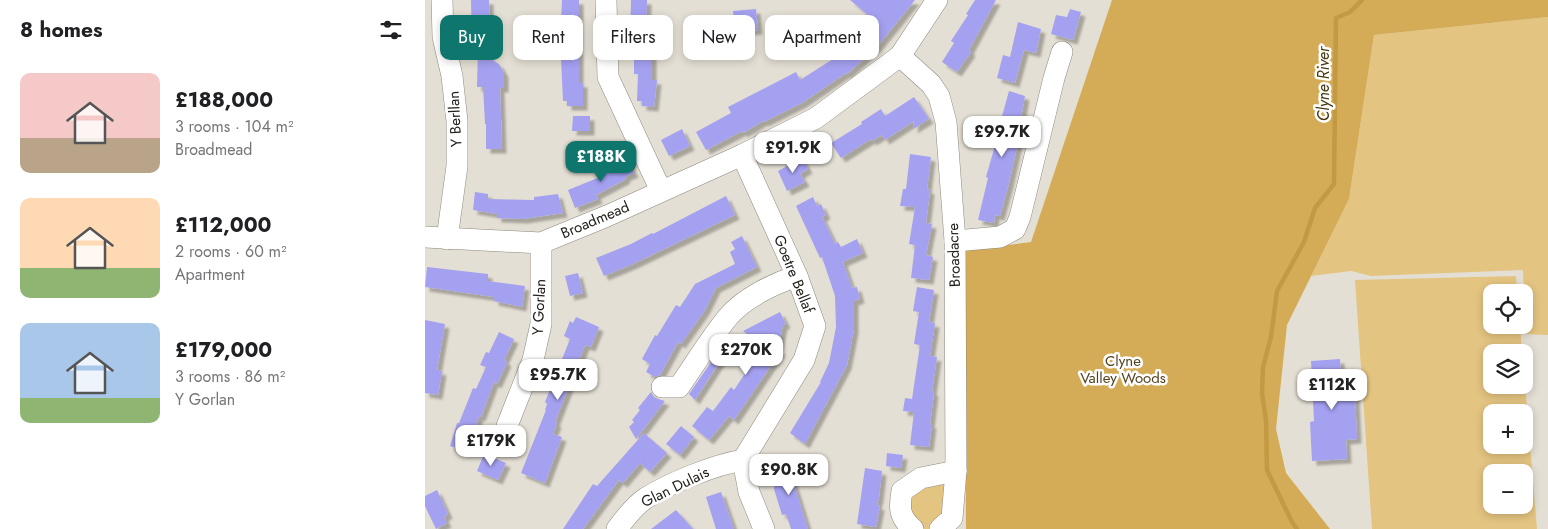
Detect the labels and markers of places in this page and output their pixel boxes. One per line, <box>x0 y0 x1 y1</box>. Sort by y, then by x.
pin: £99.7K <box>961 116 1043 158</box>
pin: £91.9K <box>752 132 834 174</box>
pin: £188K <box>566 140 636 183</box>
pin: £270K <box>711 334 781 376</box>
pin: £95.7K <box>517 358 599 401</box>
pin: £112K <box>1297 368 1367 411</box>
pin: £179K <box>456 424 526 467</box>
pin: £90.8K <box>748 454 830 496</box>

